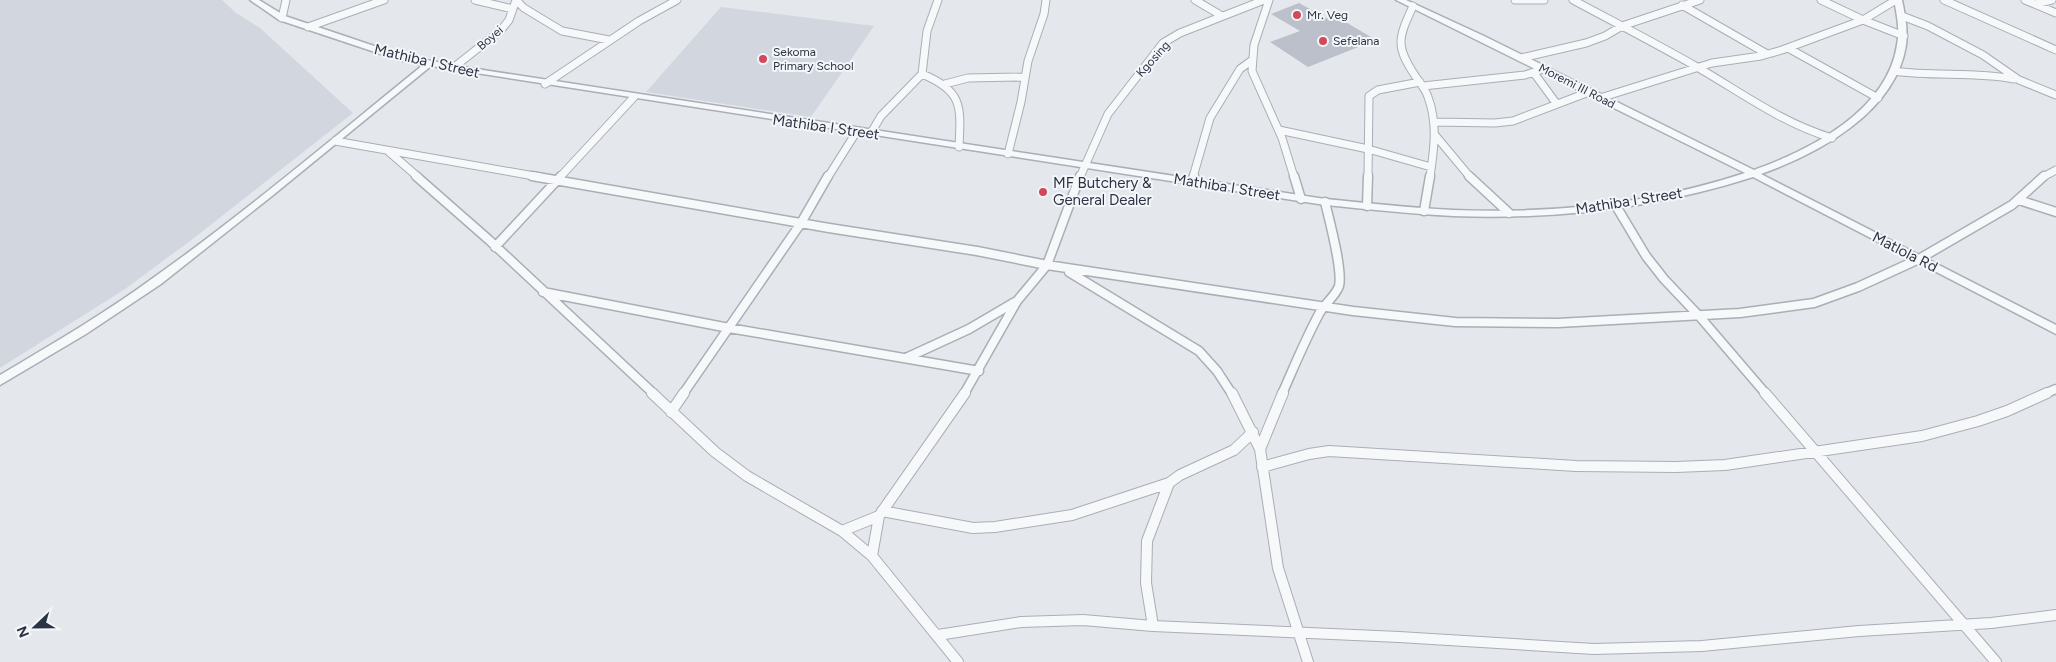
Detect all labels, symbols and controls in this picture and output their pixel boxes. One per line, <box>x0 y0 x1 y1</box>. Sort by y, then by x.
place label: Mr. Veg <box>1307 8 1348 22</box>
marker: Mr. Veg <box>1291 9 1303 21</box>
street label: Boyei <box>474 23 506 53</box>
place label: Sefelana <box>1333 34 1379 48</box>
marker: Sefelana <box>1317 35 1329 47</box>
street label: Kgosing <box>1133 38 1173 80</box>
street label: Mathiba I Street <box>372 40 482 82</box>
place label: Sekoma Primary School <box>773 45 854 73</box>
marker: Sekoma Primary School <box>757 53 769 65</box>
street label: Moremi III Road <box>1536 61 1618 111</box>
street label: Mathiba I Street <box>771 111 881 143</box>
street label: Mathiba I Street <box>1172 170 1282 204</box>
place label: MF Butchery & General Dealer <box>1053 174 1152 209</box>
street label: Mathiba I Street <box>1574 184 1684 218</box>
marker: MF Butchery & General Dealer <box>1037 186 1049 198</box>
street label: Matlola Rd <box>1869 228 1941 276</box>
north arrow <box>10 602 60 652</box>
text: N <box>14 623 33 640</box>

